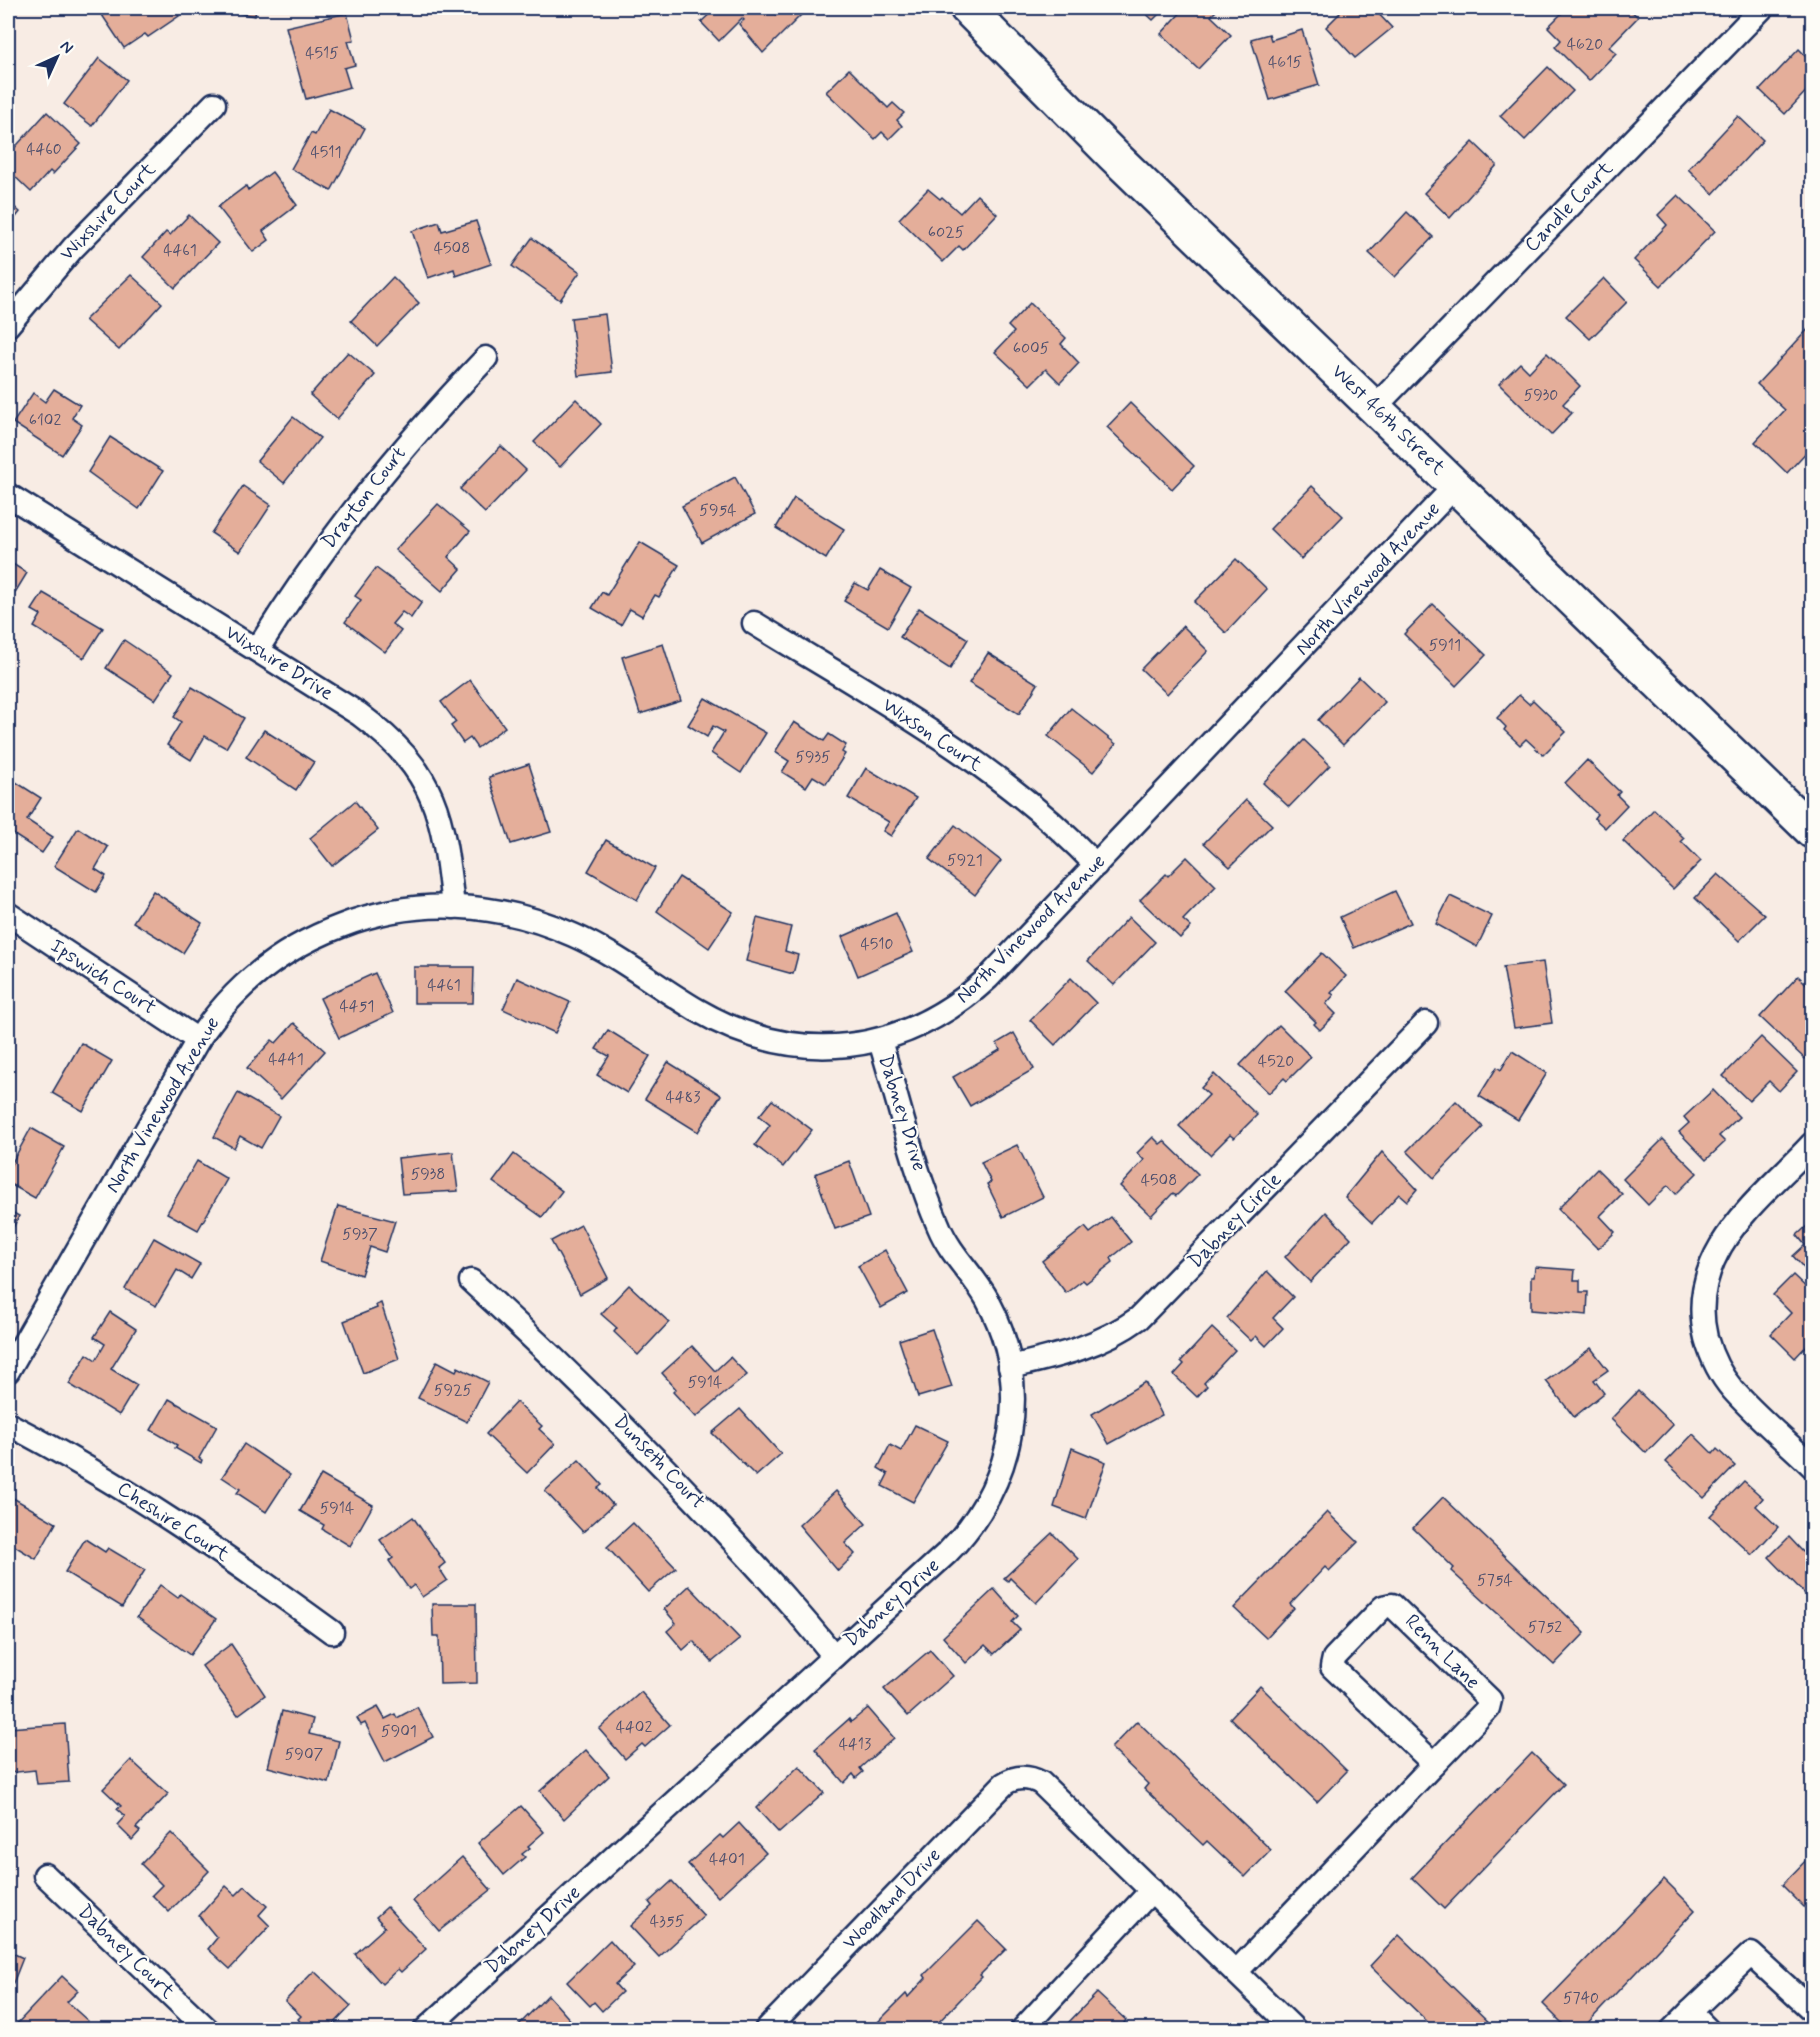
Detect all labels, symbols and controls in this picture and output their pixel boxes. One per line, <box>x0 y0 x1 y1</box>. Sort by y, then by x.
north arrow <box>27 27 87 87</box>
house number: 4620 <box>1567 34 1603 55</box>
text: N <box>55 36 78 59</box>
house number: 4515 <box>305 43 339 64</box>
house number: 4615 <box>1268 52 1302 73</box>
house number: 4460 <box>26 139 62 160</box>
house number: 4511 <box>310 142 342 163</box>
street label: Candle Court <box>1519 156 1619 258</box>
street label: Wixshire Court <box>54 157 162 267</box>
house number: 6025 <box>928 222 964 243</box>
house number: 4508 <box>434 238 470 259</box>
house number: 4461 <box>163 240 197 261</box>
house number: 6005 <box>1013 338 1049 359</box>
street label: West 46th Street <box>1325 359 1451 481</box>
house number: 5930 <box>1524 385 1558 406</box>
house number: 6102 <box>29 410 61 431</box>
street label: Drayton Court <box>315 441 413 555</box>
street label: North Vinewood Avenue <box>1290 496 1446 662</box>
house number: 5954 <box>699 500 737 521</box>
street label: Wixshire Drive <box>220 619 338 707</box>
house number: 5911 <box>1429 635 1461 656</box>
street label: Wixson Court <box>877 692 987 778</box>
house number: 5935 <box>795 747 831 768</box>
street label: North Vinewood Avenue <box>950 848 1112 1010</box>
house number: 5921 <box>947 850 983 871</box>
street label: Ipswich Court <box>45 933 161 1021</box>
house number: 4510 <box>860 934 894 955</box>
house number: 4461 <box>427 975 461 996</box>
house number: 4451 <box>339 996 375 1017</box>
street label: North Vinewood Avenue <box>100 1012 226 1198</box>
house number: 4441 <box>268 1049 304 1070</box>
street label: Dabney Drive <box>871 1051 933 1175</box>
house number: 4520 <box>1258 1051 1294 1072</box>
house number: 4483 <box>666 1087 700 1108</box>
house number: 5938 <box>411 1164 445 1185</box>
street label: Dabney Circle <box>1182 1167 1288 1275</box>
house number: 4508 <box>1141 1170 1177 1191</box>
house number: 5937 <box>342 1224 378 1245</box>
house number: 5914 <box>688 1372 722 1393</box>
house number: 5925 <box>434 1380 472 1401</box>
street label: Dunseth Court <box>607 1409 711 1515</box>
street label: Cheshire Court <box>112 1476 235 1569</box>
house number: 5914 <box>320 1498 354 1519</box>
street label: Dabney Drive <box>838 1553 946 1653</box>
house number: 5754 <box>1477 1570 1513 1591</box>
street label: Renn Lane <box>1398 1608 1486 1696</box>
house number: 5752 <box>1528 1617 1562 1638</box>
house number: 4402 <box>616 1717 652 1738</box>
house number: 5901 <box>381 1721 417 1742</box>
house number: 4413 <box>839 1734 871 1755</box>
house number: 5907 <box>285 1744 324 1765</box>
street label: Woodland Drive <box>837 1842 947 1956</box>
house number: 4401 <box>709 1849 745 1870</box>
street label: Dabney Drive <box>479 1880 587 1980</box>
street label: Dabney Court <box>71 1899 181 2005</box>
house number: 4355 <box>650 1911 684 1932</box>
house number: 5740 <box>1563 1988 1599 2009</box>

